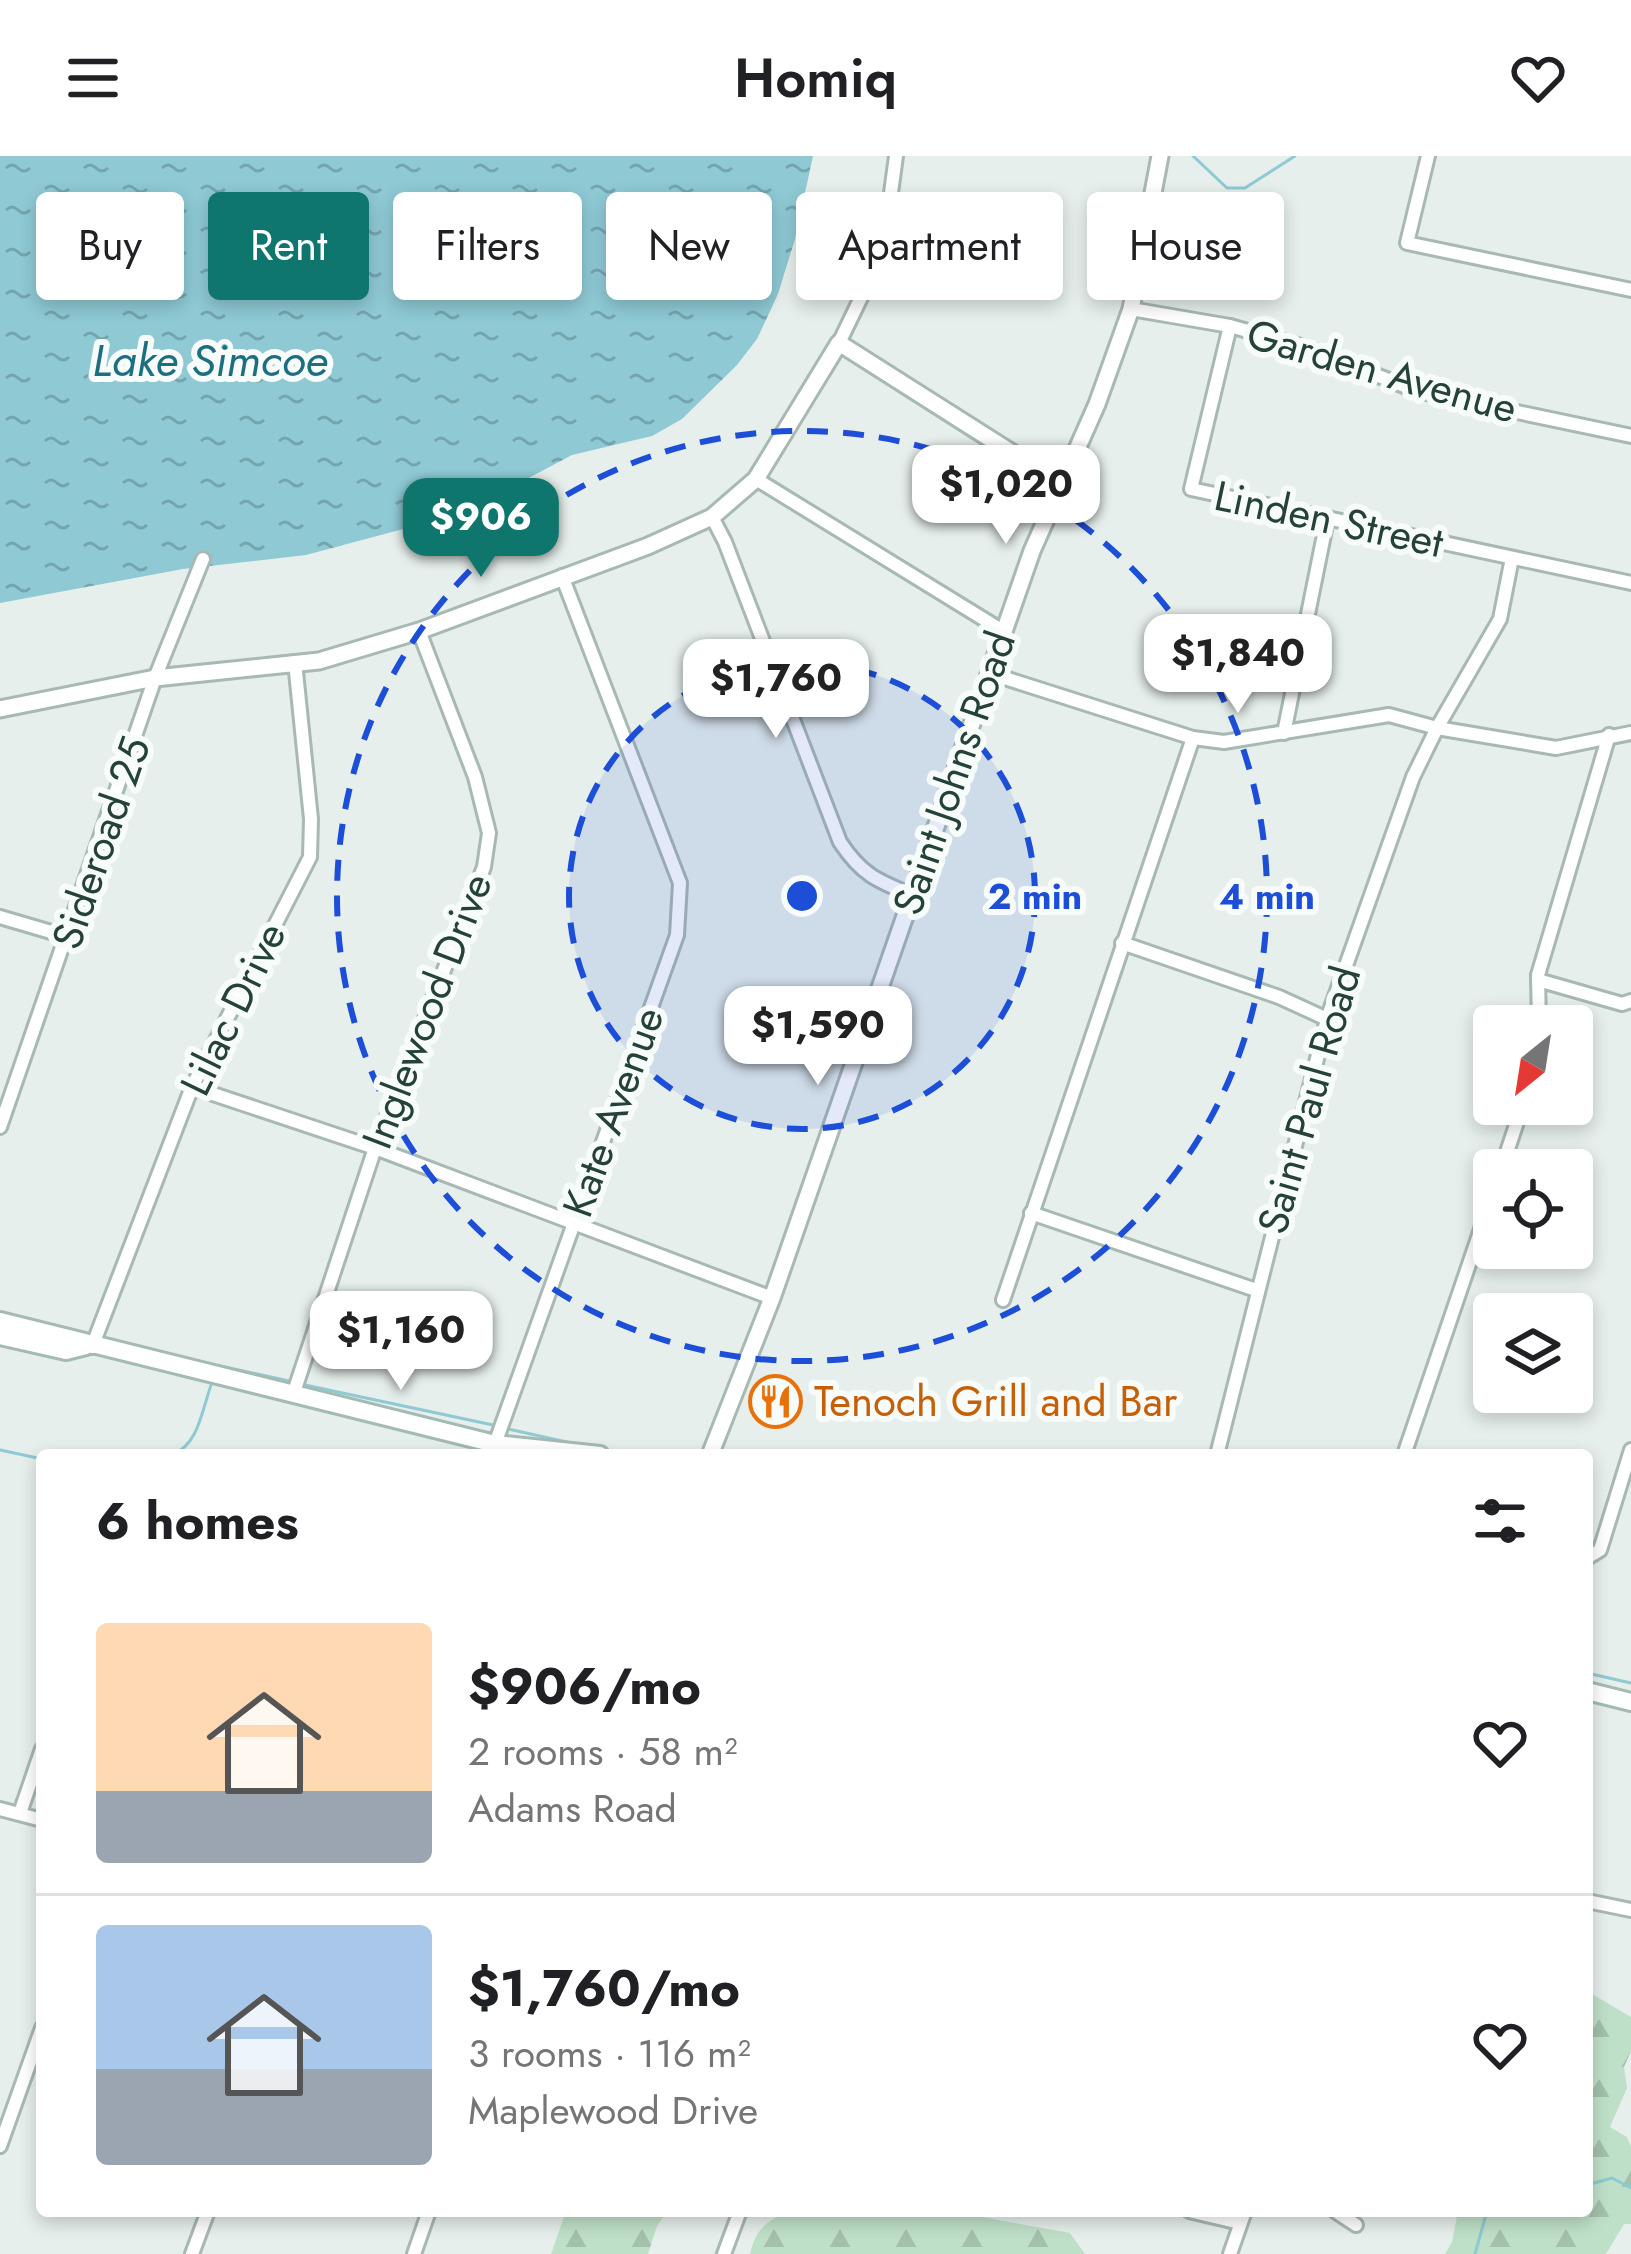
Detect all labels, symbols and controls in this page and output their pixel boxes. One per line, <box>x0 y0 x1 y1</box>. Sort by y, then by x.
text: Homiq <box>734 39 897 117</box>
icon: menu <box>60 45 126 111</box>
icon: heart <box>1505 45 1571 111</box>
chip: Buy <box>36 192 184 300</box>
chip: Rent <box>208 192 369 300</box>
chip: Filters <box>393 192 582 300</box>
chip: New <box>606 192 772 300</box>
chip: Apartment <box>796 192 1063 300</box>
chip: House <box>1087 192 1284 300</box>
street label: Garden Avenue <box>1240 303 1524 439</box>
water label: Lake Simcoe <box>92 328 328 393</box>
pin: $1,020 <box>908 445 1104 547</box>
text: $1,020 <box>939 455 1073 512</box>
street label: Linden Street <box>1209 465 1449 573</box>
pin: $906 <box>410 478 552 580</box>
text: $906 <box>430 488 532 545</box>
pin: $1,840 <box>1140 614 1336 716</box>
street label: Saint Johns Road <box>877 623 1031 923</box>
text: $1,840 <box>1171 624 1305 681</box>
pin: $1,760 <box>678 639 874 741</box>
text: $1,760 <box>710 649 842 706</box>
street label: Sideroad 25 <box>36 729 166 957</box>
street label: Inglewood Drive <box>346 864 508 1158</box>
text: 2 min <box>988 870 1082 922</box>
text: 4 min <box>1219 870 1315 922</box>
centre of rings <box>781 875 823 917</box>
street label: Lilac Drive <box>165 912 301 1106</box>
street label: Saint Paul Road <box>1242 959 1376 1241</box>
pin: $1,590 <box>720 986 916 1088</box>
text: $1,590 <box>751 996 885 1053</box>
street label: Kate Avenue <box>547 999 679 1225</box>
north arrow <box>1473 1005 1593 1125</box>
map controls <box>1473 1005 1593 1413</box>
button: locate <box>1473 1149 1593 1269</box>
pin: $1,160 <box>303 1291 499 1393</box>
button: layers <box>1473 1293 1593 1413</box>
text: $1,160 <box>337 1301 465 1358</box>
place label: Tenoch Grill and Bar <box>814 1371 1178 1432</box>
restaurant icon: Tenoch Grill and Bar <box>747 1373 803 1429</box>
text: 6 homes <box>96 1484 299 1558</box>
icon: filters <box>1467 1488 1533 1554</box>
text: $906/mo <box>468 1649 701 1723</box>
icon: home <box>192 1671 336 1815</box>
icon: heart <box>1467 1710 1533 1776</box>
text: 2 rooms · 58 m² <box>468 1723 737 1780</box>
text: Adams Road <box>468 1780 677 1837</box>
text: $1,760/mo <box>468 1951 740 2025</box>
icon: home <box>192 1973 336 2117</box>
icon: heart <box>1467 2012 1533 2078</box>
text: 3 rooms · 116 m² <box>468 2025 751 2082</box>
text: Maplewood Drive <box>468 2082 758 2139</box>

